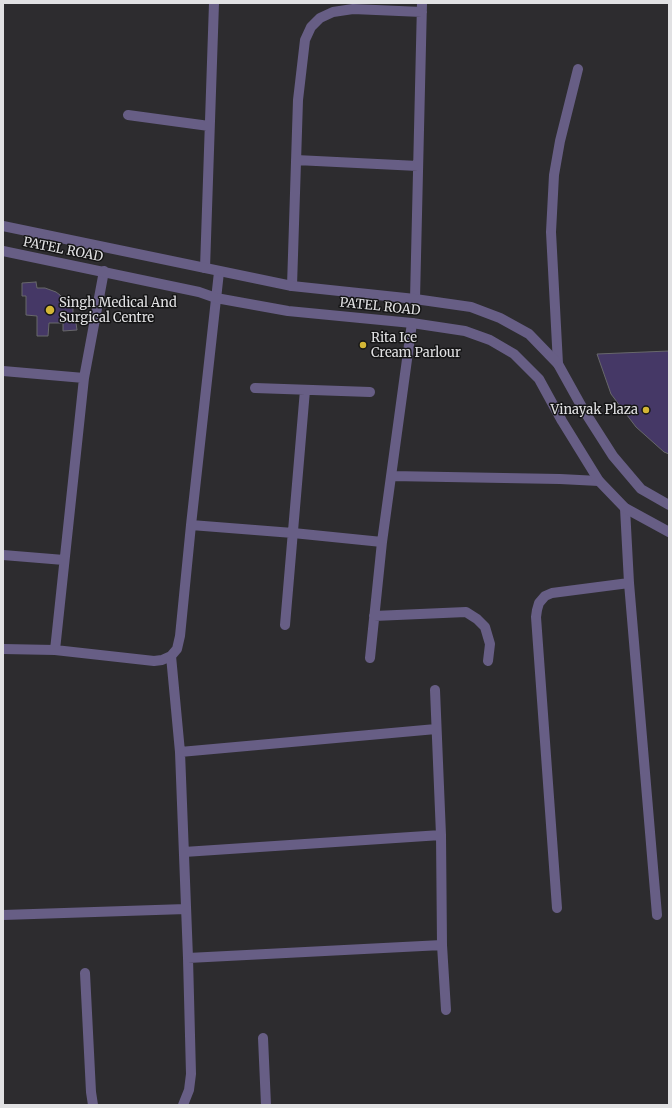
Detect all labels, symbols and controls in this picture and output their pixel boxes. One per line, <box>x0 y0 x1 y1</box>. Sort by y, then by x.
street label: PATEL ROAD <box>22 235 104 265</box>
place label: Singh Medical And Surgical Centre <box>59 295 177 326</box>
street label: PATEL ROAD <box>339 295 421 319</box>
marker: Singh Medical And Surgical Centre <box>44 304 56 316</box>
place label: Rita Ice Cream Parlour <box>371 330 461 361</box>
marker: Rita Ice Cream Parlour <box>358 340 368 350</box>
place label: Vinayak Plaza <box>551 402 638 418</box>
marker: Vinayak Plaza <box>641 405 651 415</box>

